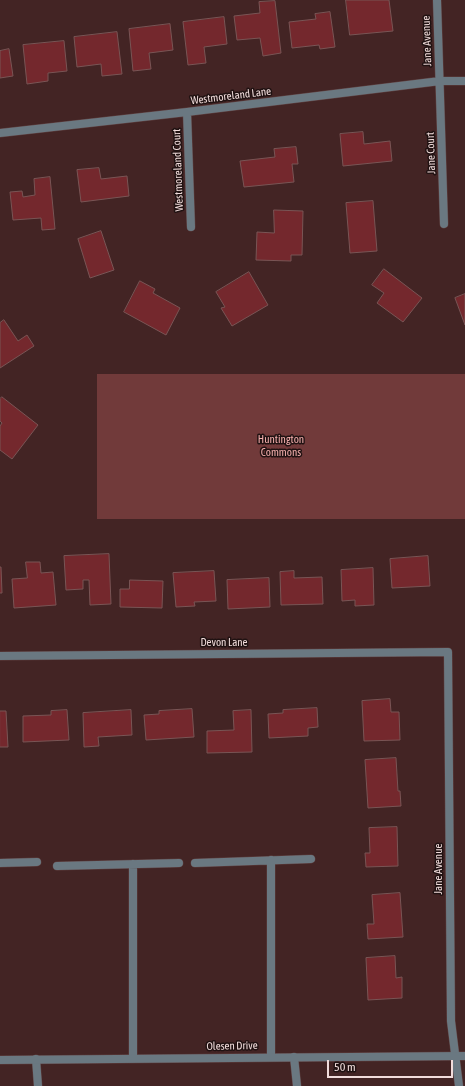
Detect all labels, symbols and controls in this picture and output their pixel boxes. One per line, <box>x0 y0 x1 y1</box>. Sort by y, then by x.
street label: Jane Avenue <box>420 15 434 67</box>
street label: Westmoreland Lane <box>190 85 272 107</box>
street label: Westmoreland Court <box>170 128 186 212</box>
street label: Jane Court <box>424 132 438 174</box>
park label: Huntington Commons <box>258 433 304 459</box>
street label: Devon Lane <box>200 636 248 650</box>
street label: Jane Avenue <box>432 844 446 894</box>
street label: Olesen Drive <box>206 1039 258 1053</box>
scale bar <box>329 1052 455 1078</box>
text: 50 m <box>334 1060 356 1074</box>

